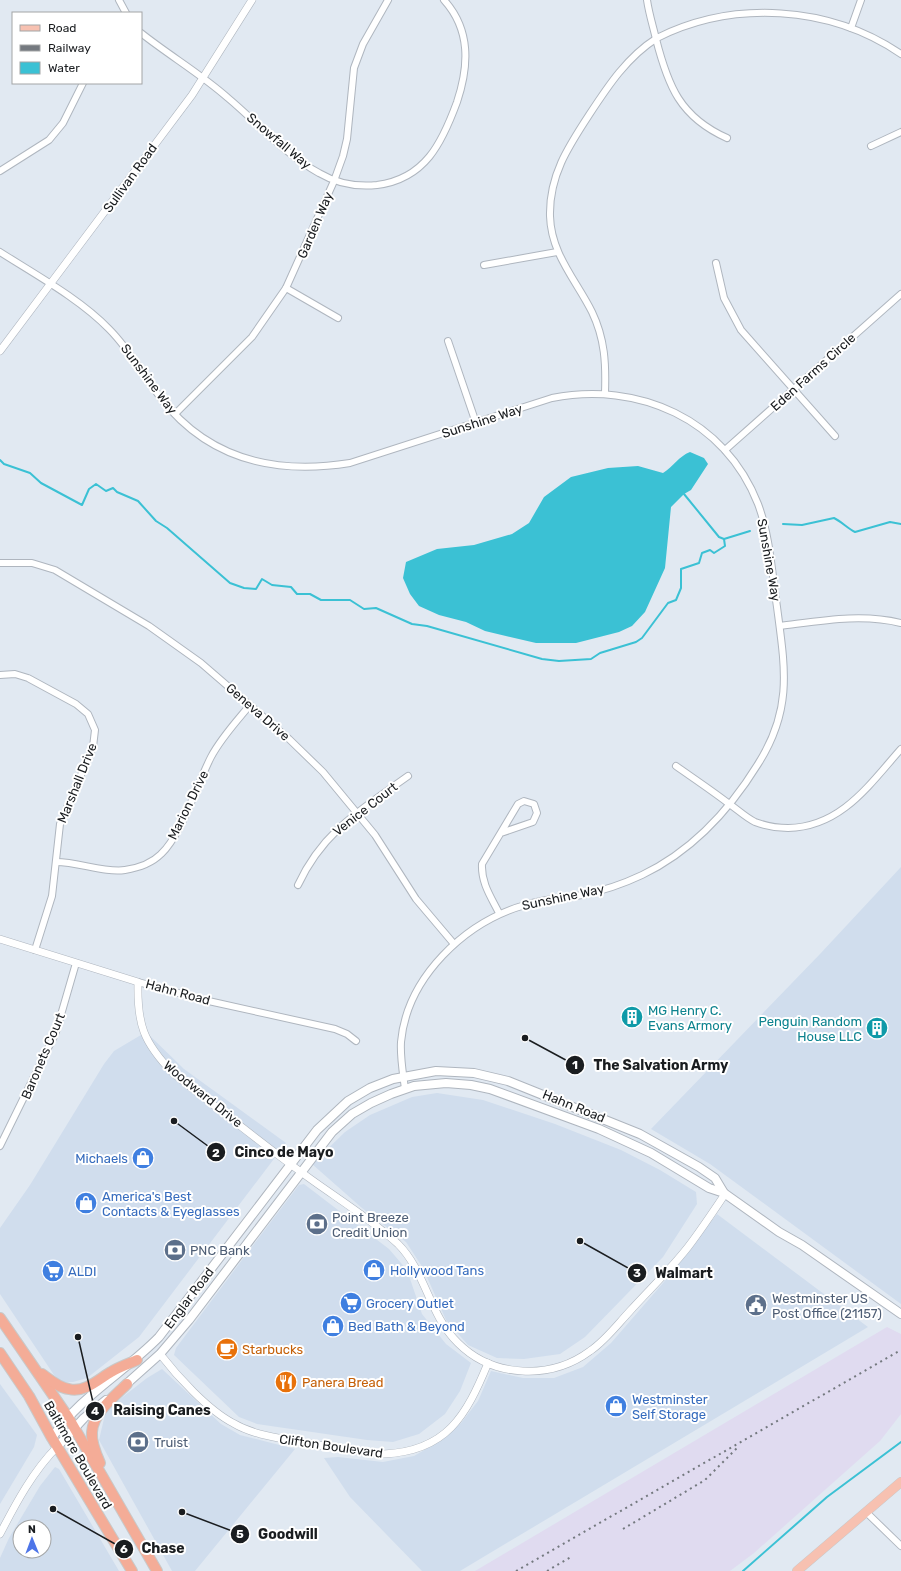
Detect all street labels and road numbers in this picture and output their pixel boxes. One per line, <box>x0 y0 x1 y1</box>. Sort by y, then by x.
street label: Snowfall Way <box>244 110 314 172</box>
street label: Sullivan Road <box>100 141 160 215</box>
street label: Garden Way <box>294 189 336 261</box>
street label: Eden Farms Circle <box>768 330 858 414</box>
street label: Sunshine Way <box>118 341 180 417</box>
street label: Sunshine Way <box>440 401 524 441</box>
street label: Sunshine Way <box>754 517 784 603</box>
street label: Geneva Drive <box>223 680 293 744</box>
street label: Marshall Drive <box>54 741 100 825</box>
street label: Marion Drive <box>165 768 211 842</box>
street label: Venice Court <box>330 779 400 839</box>
street label: Sunshine Way <box>520 881 606 913</box>
street label: Hahn Road <box>144 976 212 1008</box>
street label: Baronets Court <box>18 1011 68 1101</box>
street label: Woodward Drive <box>161 1058 245 1130</box>
street label: Hahn Road <box>540 1087 608 1125</box>
street label: Englar Road <box>161 1265 218 1332</box>
street label: Baltimore Boulevard <box>41 1398 115 1512</box>
street label: Clifton Boulevard <box>278 1431 384 1461</box>

